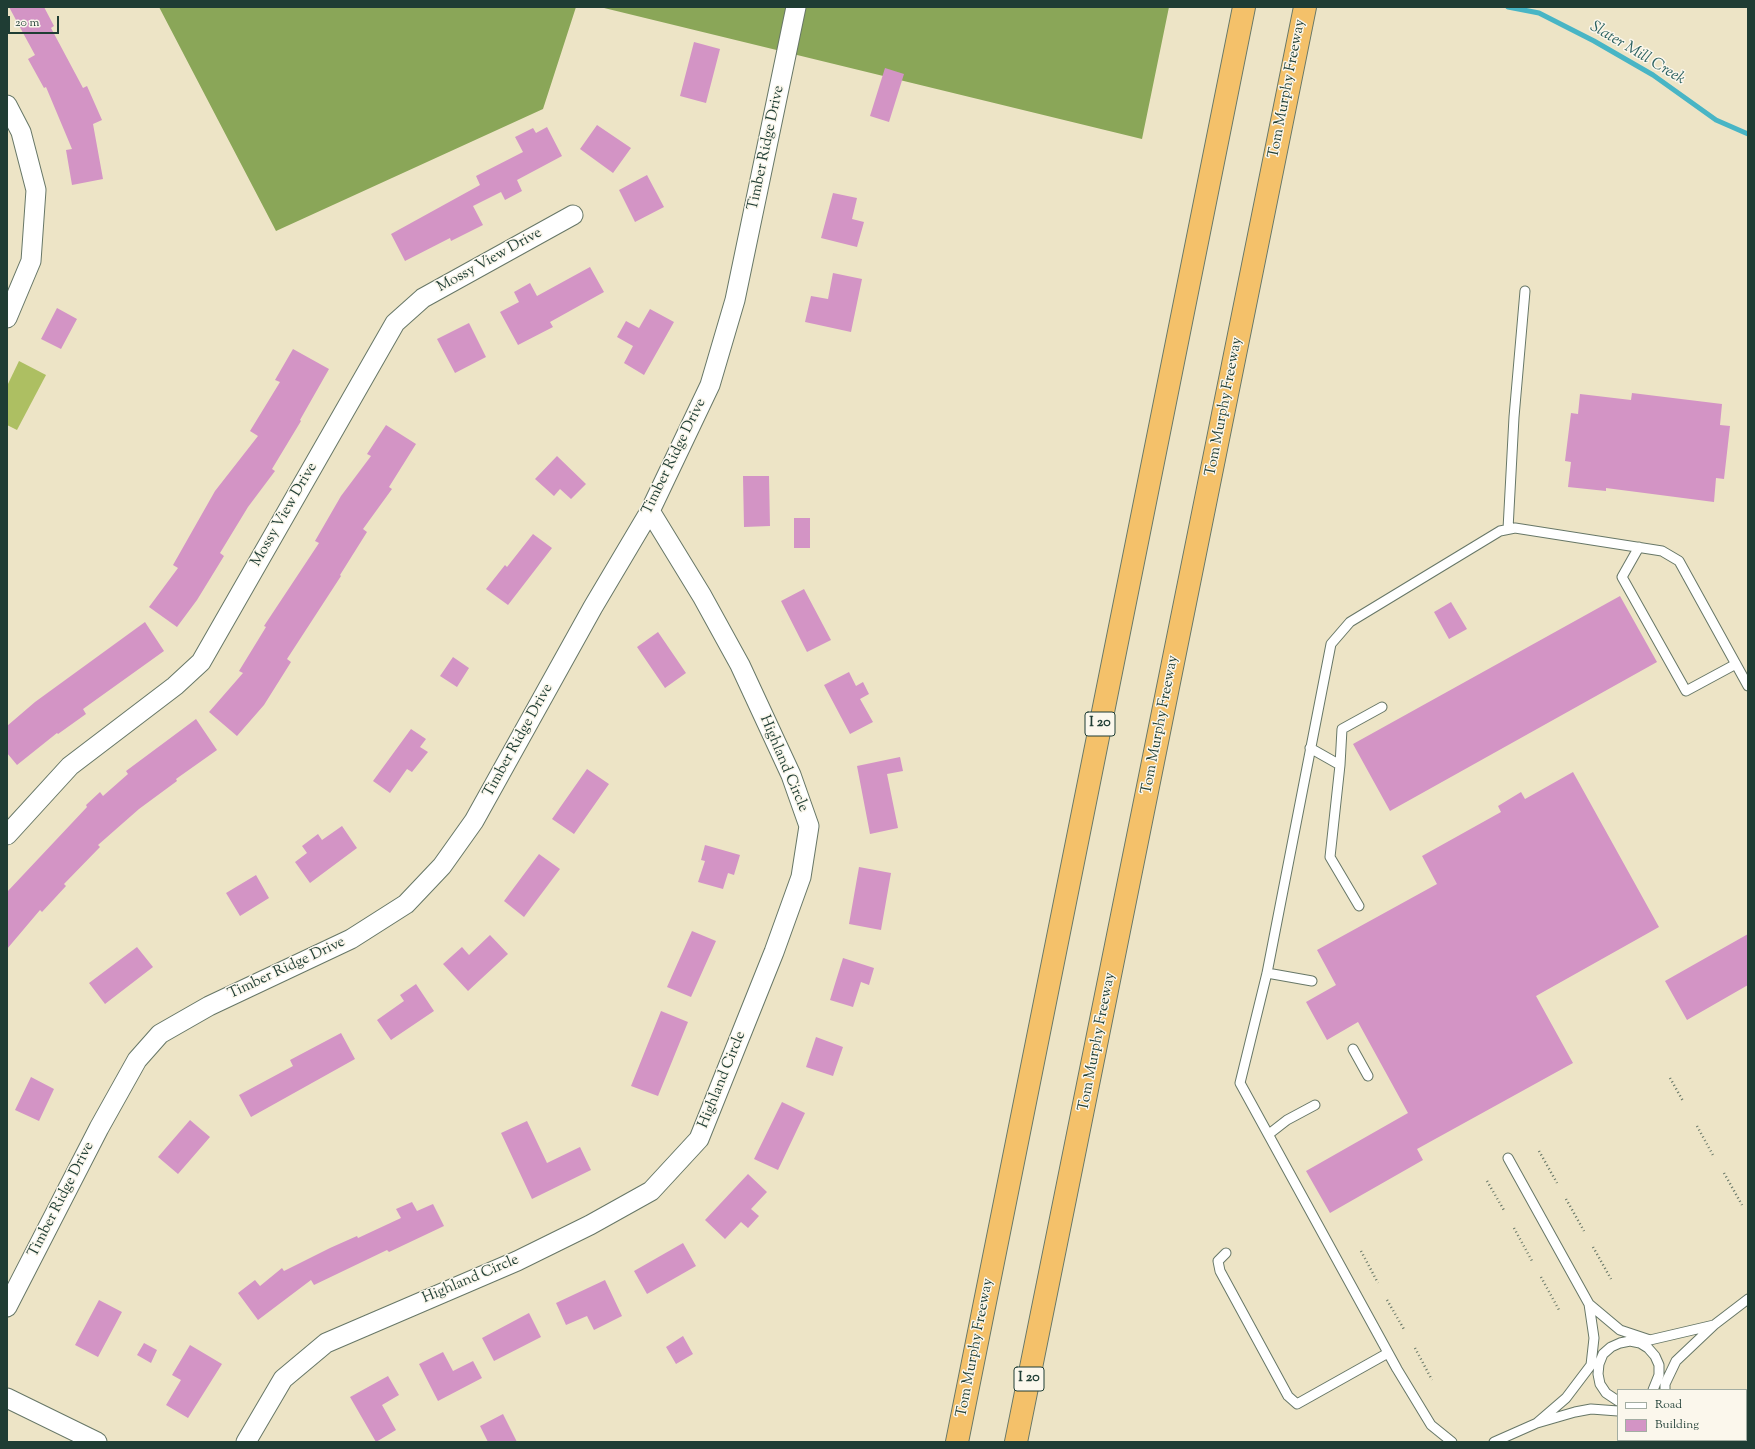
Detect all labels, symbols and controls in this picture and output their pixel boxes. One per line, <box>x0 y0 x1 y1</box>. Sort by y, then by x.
scale bar <box>10 8 61 34</box>
text: 20 m <box>15 14 39 32</box>
street label: Tom Murphy Freeway <box>1266 18 1310 160</box>
water label: Slater Mill Creek <box>1586 18 1688 90</box>
street label: Timber Ridge Drive <box>745 84 789 212</box>
street label: Mossy View Drive <box>435 225 545 297</box>
street label: Tom Murphy Freeway <box>1203 336 1247 478</box>
street label: Timber Ridge Drive <box>639 396 711 518</box>
street label: Mossy View Drive <box>248 460 322 570</box>
street label: Tom Murphy Freeway <box>1139 654 1183 796</box>
street label: Timber Ridge Drive <box>480 681 558 801</box>
road number: I 20 <box>1085 712 1115 736</box>
street label: Highland Circle <box>755 713 811 815</box>
street label: Timber Ridge Drive <box>226 934 348 1004</box>
street label: Tom Murphy Freeway <box>1076 971 1120 1113</box>
street label: Highland Circle <box>695 1029 751 1131</box>
street label: Timber Ridge Drive <box>25 1139 99 1261</box>
street label: Highland Circle <box>420 1252 522 1308</box>
street label: Tom Murphy Freeway <box>954 1277 998 1419</box>
road number: I 20 <box>1014 1367 1044 1391</box>
legend <box>1617 1389 1747 1441</box>
text: Road <box>1655 1396 1682 1414</box>
text: Building <box>1655 1416 1699 1434</box>

